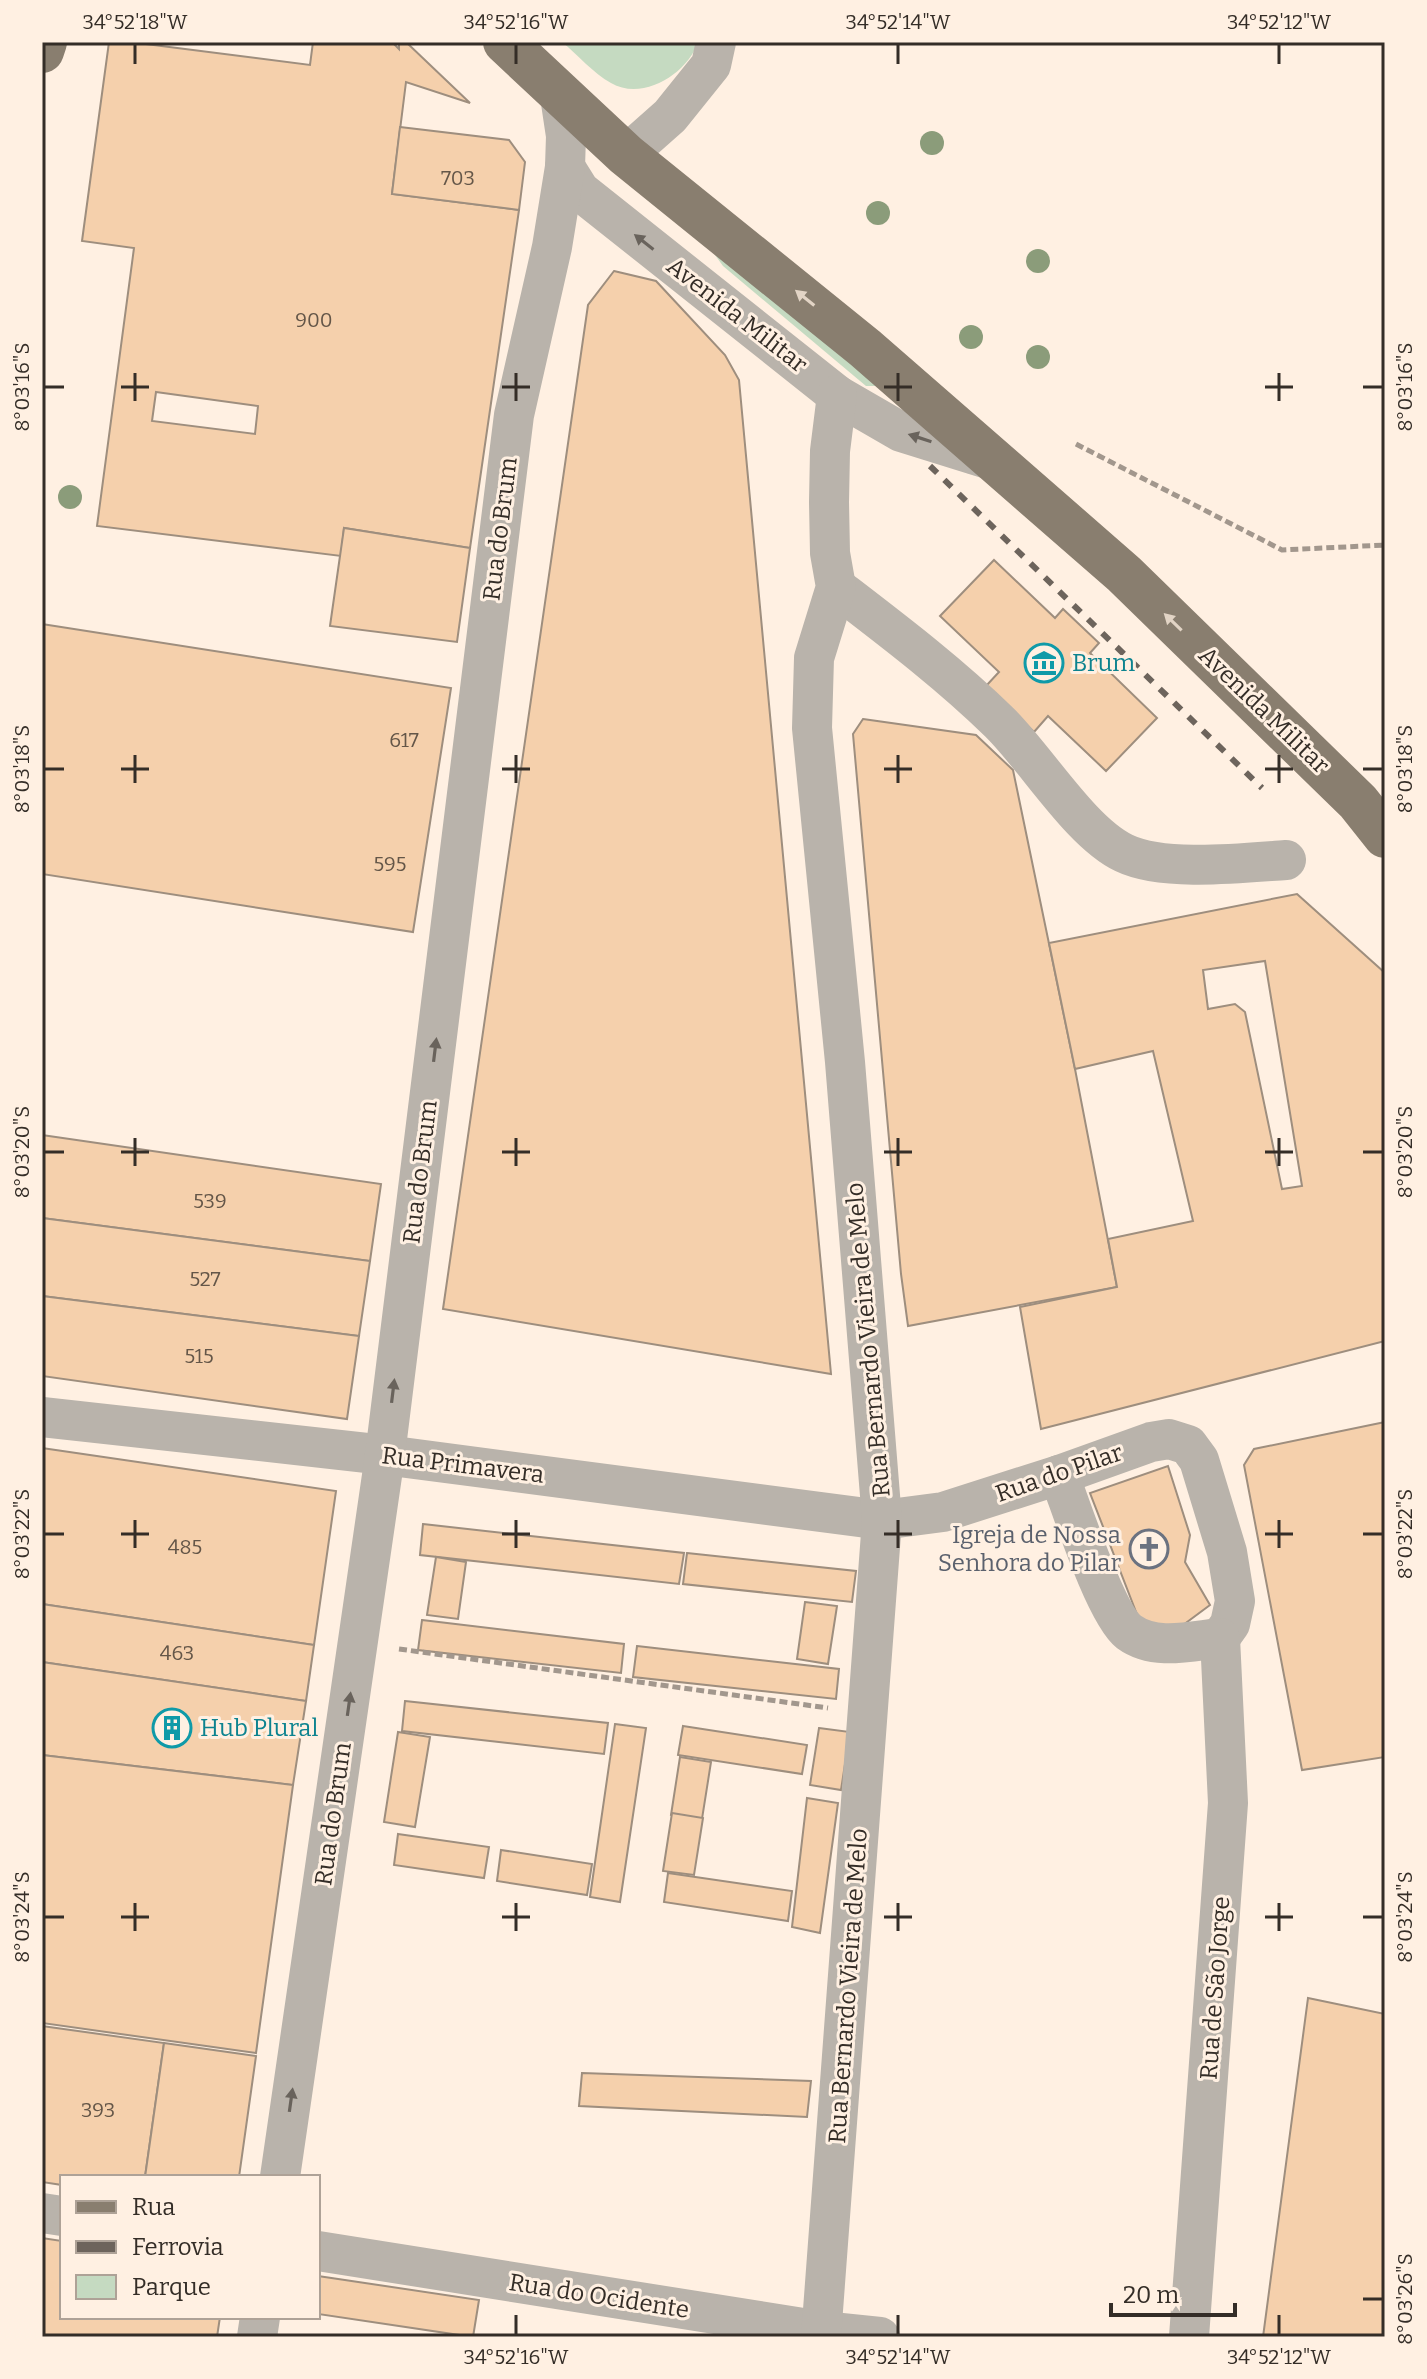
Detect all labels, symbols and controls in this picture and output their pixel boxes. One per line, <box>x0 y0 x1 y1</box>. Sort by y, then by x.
text: 34°52'18"W <box>83 10 188 34</box>
text: 34°52'16"W <box>463 10 569 34</box>
text: 34°52'14"W <box>846 10 951 34</box>
text: 34°52'12"W <box>1227 10 1332 34</box>
house number: 703 <box>441 166 475 190</box>
one-way arrow <box>634 234 654 251</box>
street label: Avenida Militar <box>661 252 813 379</box>
one-way arrow <box>795 290 815 307</box>
house number: 900 <box>295 308 333 332</box>
text: 8°03'16"S <box>10 343 34 431</box>
text: 8°03'16"S <box>1393 343 1417 431</box>
one-way arrow <box>908 432 932 444</box>
street label: Rua do Brum <box>477 456 523 602</box>
one-way arrow <box>1164 613 1183 631</box>
street label: Avenida Militar <box>1193 641 1335 779</box>
museum icon: Brum <box>1023 642 1065 684</box>
place label: Brum <box>1072 649 1135 677</box>
text: 8°03'18"S <box>10 725 34 813</box>
text: 8°03'18"S <box>1393 725 1417 813</box>
house number: 617 <box>389 728 419 752</box>
house number: 595 <box>374 852 406 876</box>
one-way arrow <box>429 1037 442 1062</box>
street label: Rua do Brum <box>397 1099 443 1245</box>
text: 8°03'20"S <box>10 1106 34 1198</box>
text: 8°03'20"S <box>1393 1106 1417 1198</box>
street label: Rua Bernardo Vieira de Melo <box>840 1181 896 1499</box>
house number: 539 <box>193 1189 227 1213</box>
house number: 527 <box>189 1267 221 1291</box>
house number: 515 <box>184 1344 214 1368</box>
one-way arrow <box>386 1378 399 1403</box>
street label: Rua do Pilar <box>992 1438 1127 1508</box>
street label: Rua Primavera <box>380 1441 546 1489</box>
text: 8°03'22"S <box>10 1489 34 1579</box>
text: 8°03'22"S <box>1393 1489 1417 1579</box>
place label: Igreja de Nossa Senhora do Pilar <box>938 1521 1121 1577</box>
church icon: Igreja de Nossa Senhora do Pilar <box>1128 1528 1170 1570</box>
house number: 485 <box>168 1535 202 1559</box>
house number: 463 <box>160 1641 194 1665</box>
one-way arrow <box>343 1691 356 1716</box>
building icon: Hub Plural <box>151 1707 193 1749</box>
place label: Hub Plural <box>200 1714 318 1742</box>
street label: Rua do Brum <box>309 1741 357 1887</box>
street label: Rua Bernardo Vieira de Melo <box>823 1828 873 2144</box>
text: 8°03'24"S <box>10 1871 34 1963</box>
text: 8°03'24"S <box>1393 1871 1417 1963</box>
street label: Rua de São Jorge <box>1195 1895 1235 2081</box>
one-way arrow <box>285 2087 298 2112</box>
house number: 393 <box>81 2098 115 2122</box>
legend <box>60 2175 320 2319</box>
text: Rua <box>132 2193 175 2221</box>
text: Ferrovia <box>132 2233 224 2261</box>
text: 8°03'26"S <box>1393 2253 1417 2345</box>
scale bar <box>1111 2267 1235 2317</box>
street label: Rua do Ocidente <box>507 2268 691 2324</box>
text: Parque <box>132 2273 211 2301</box>
text: 20 m <box>1123 2281 1179 2309</box>
text: 34°52'16"W <box>463 2345 569 2369</box>
text: 34°52'14"W <box>846 2345 951 2369</box>
text: 34°52'12"W <box>1227 2345 1332 2369</box>

